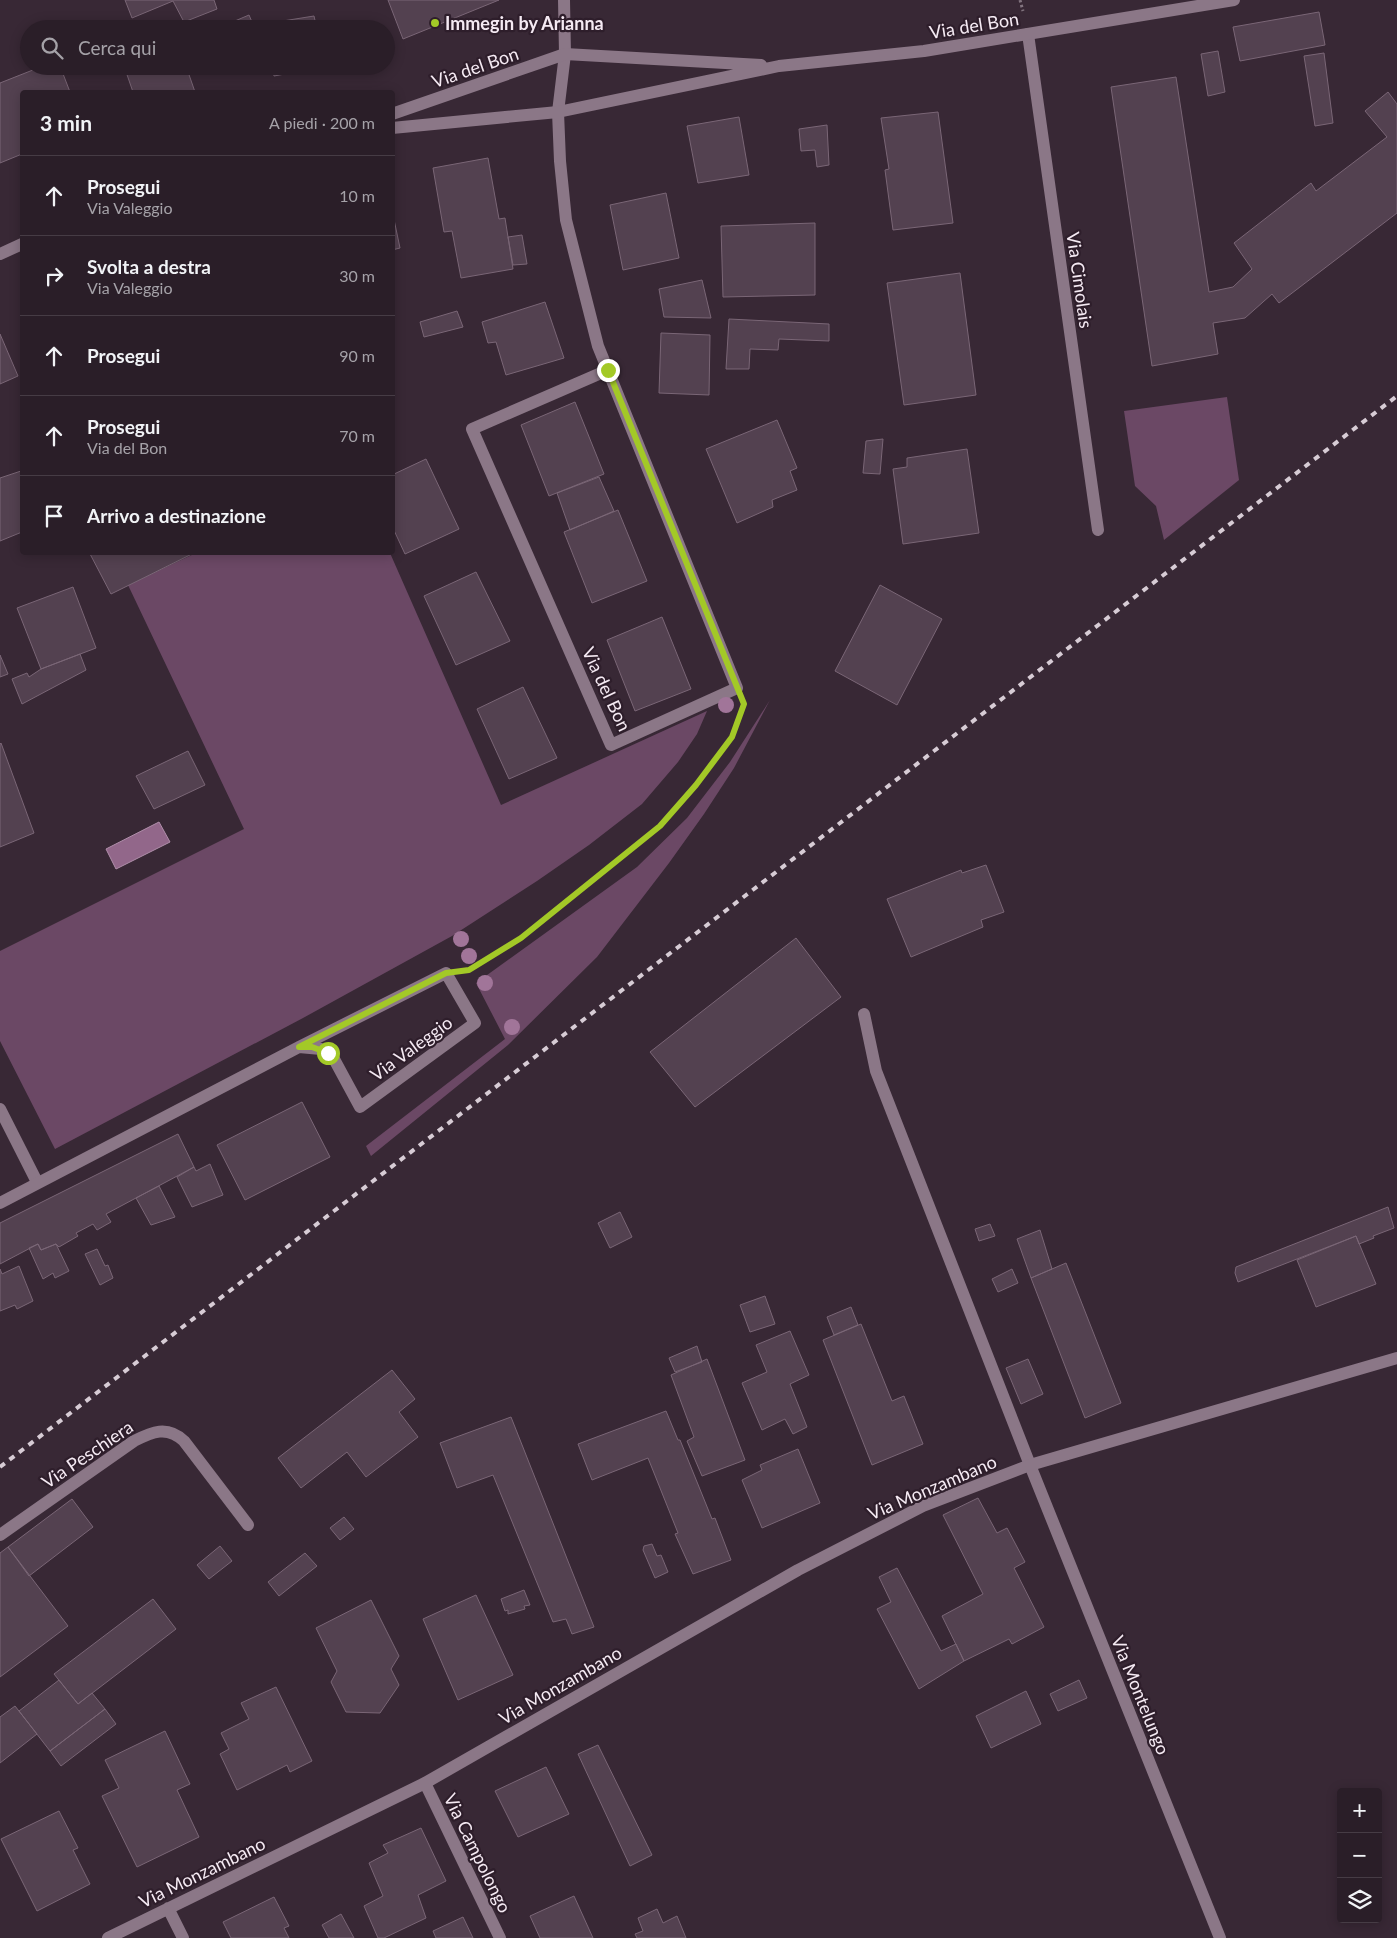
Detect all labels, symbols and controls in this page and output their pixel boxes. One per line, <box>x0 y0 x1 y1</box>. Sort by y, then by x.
street label: Via del Bon <box>928 7 1020 43</box>
place label: Immegin by Arianna <box>445 12 604 34</box>
marker: Immegin by Arianna <box>429 17 441 29</box>
search box <box>20 20 395 75</box>
icon: search <box>38 34 66 62</box>
text: Cerca qui <box>78 36 156 59</box>
street label: Via del Bon <box>429 42 521 92</box>
text: 3 min <box>40 110 92 135</box>
text: A piedi · 200 m <box>269 113 375 132</box>
text: Prosegui <box>87 175 160 198</box>
icon: ahead <box>40 182 68 210</box>
text: 10 m <box>339 186 375 205</box>
text: Via Valeggio <box>87 198 173 217</box>
street label: Via Cimolais <box>1062 231 1098 330</box>
text: Svolta a destra <box>87 255 211 278</box>
icon: right <box>40 262 68 290</box>
text: 30 m <box>339 266 375 285</box>
text: Via Valeggio <box>87 278 173 297</box>
icon: ahead <box>40 342 68 370</box>
text: Prosegui <box>87 344 160 367</box>
text: 90 m <box>339 346 375 365</box>
route end <box>597 359 620 382</box>
text: Prosegui <box>87 415 160 438</box>
icon: ahead <box>40 422 68 450</box>
text: 70 m <box>339 426 375 445</box>
text: Via del Bon <box>87 438 167 457</box>
icon: arrive <box>40 502 68 530</box>
text: Arrivo a destinazione <box>87 504 266 527</box>
street label: Via del Bon <box>578 643 636 735</box>
street label: Via Valeggio <box>366 1011 456 1085</box>
route start <box>317 1042 340 1065</box>
street label: Via Peschiera <box>37 1415 137 1493</box>
street label: Via Monzambano <box>864 1450 1000 1524</box>
street label: Via Montelungo <box>1107 1632 1175 1758</box>
street label: Via Monzambano <box>495 1641 625 1729</box>
map controls <box>1337 1788 1382 1923</box>
button: + <box>1337 1788 1382 1833</box>
street label: Via Campolongo <box>440 1790 516 1916</box>
street label: Via Monzambano <box>135 1832 269 1912</box>
button: − <box>1337 1833 1382 1878</box>
button: layers <box>1337 1878 1382 1923</box>

